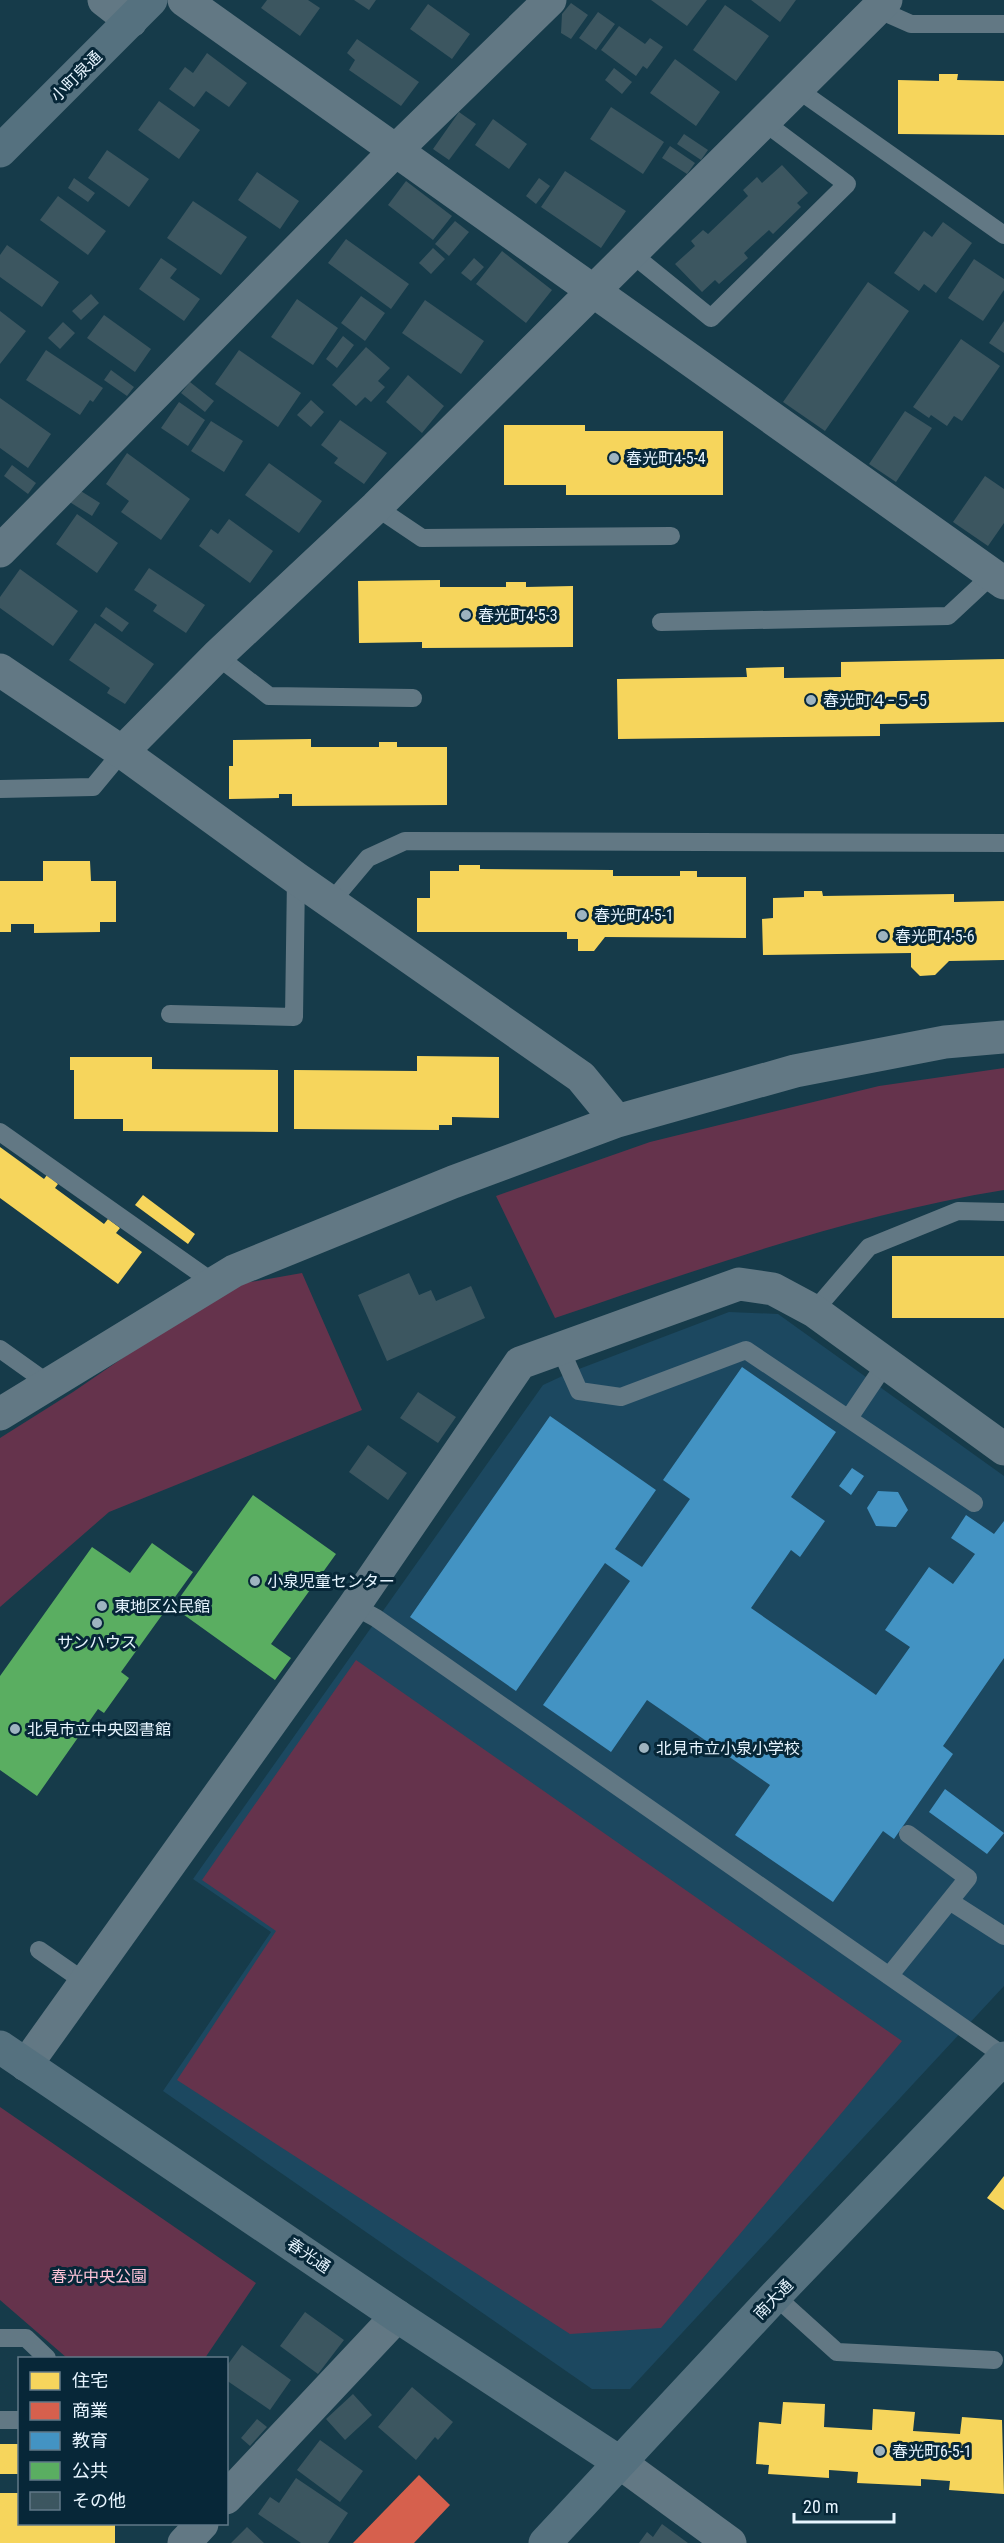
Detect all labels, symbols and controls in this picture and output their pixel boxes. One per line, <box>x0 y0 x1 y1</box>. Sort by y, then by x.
street label: 小町泉通 <box>47 47 106 106</box>
place label: 春光町4-5-4 <box>626 449 706 468</box>
marker: 春光町4-5-4 <box>607 451 621 465</box>
place label: 春光町4-5-3 <box>478 606 558 625</box>
marker: 春光町4-5-3 <box>459 608 473 622</box>
place label: 春光町４−５−5 <box>823 691 927 710</box>
marker: 春光町４−５−5 <box>804 693 818 707</box>
place label: 春光町4-5-1 <box>594 906 674 925</box>
marker: 春光町4-5-1 <box>575 908 589 922</box>
place label: 春光町4-5-6 <box>895 927 975 946</box>
marker: 春光町4-5-6 <box>876 929 890 943</box>
place label: 小泉児童センター <box>267 1572 395 1591</box>
marker: 小泉児童センター <box>248 1574 262 1588</box>
place label: 東地区公民館 <box>114 1597 210 1616</box>
marker: 東地区公民館 <box>95 1599 109 1613</box>
marker: サンハウス <box>90 1616 104 1630</box>
place label: サンハウス <box>57 1633 137 1652</box>
place label: 北見市立中央図書館 <box>27 1720 171 1739</box>
marker: 北見市立中央図書館 <box>8 1722 22 1736</box>
place label: 北見市立小泉小学校 <box>656 1739 800 1758</box>
marker: 北見市立小泉小学校 <box>637 1741 651 1755</box>
street label: 春光通 <box>284 2234 334 2277</box>
park label: 春光中央公園 <box>51 2267 147 2286</box>
street label: 南大通 <box>750 2275 797 2323</box>
legend <box>18 2357 228 2525</box>
text: 住宅 <box>72 2370 108 2391</box>
text: 商業 <box>72 2400 108 2421</box>
text: 教育 <box>72 2430 108 2451</box>
place label: 春光町6-5-1 <box>892 2442 972 2461</box>
marker: 春光町6-5-1 <box>873 2444 887 2458</box>
text: 公共 <box>72 2460 108 2481</box>
scale bar <box>794 2486 894 2524</box>
text: その他 <box>72 2490 126 2511</box>
text: 20 m <box>803 2496 838 2517</box>

